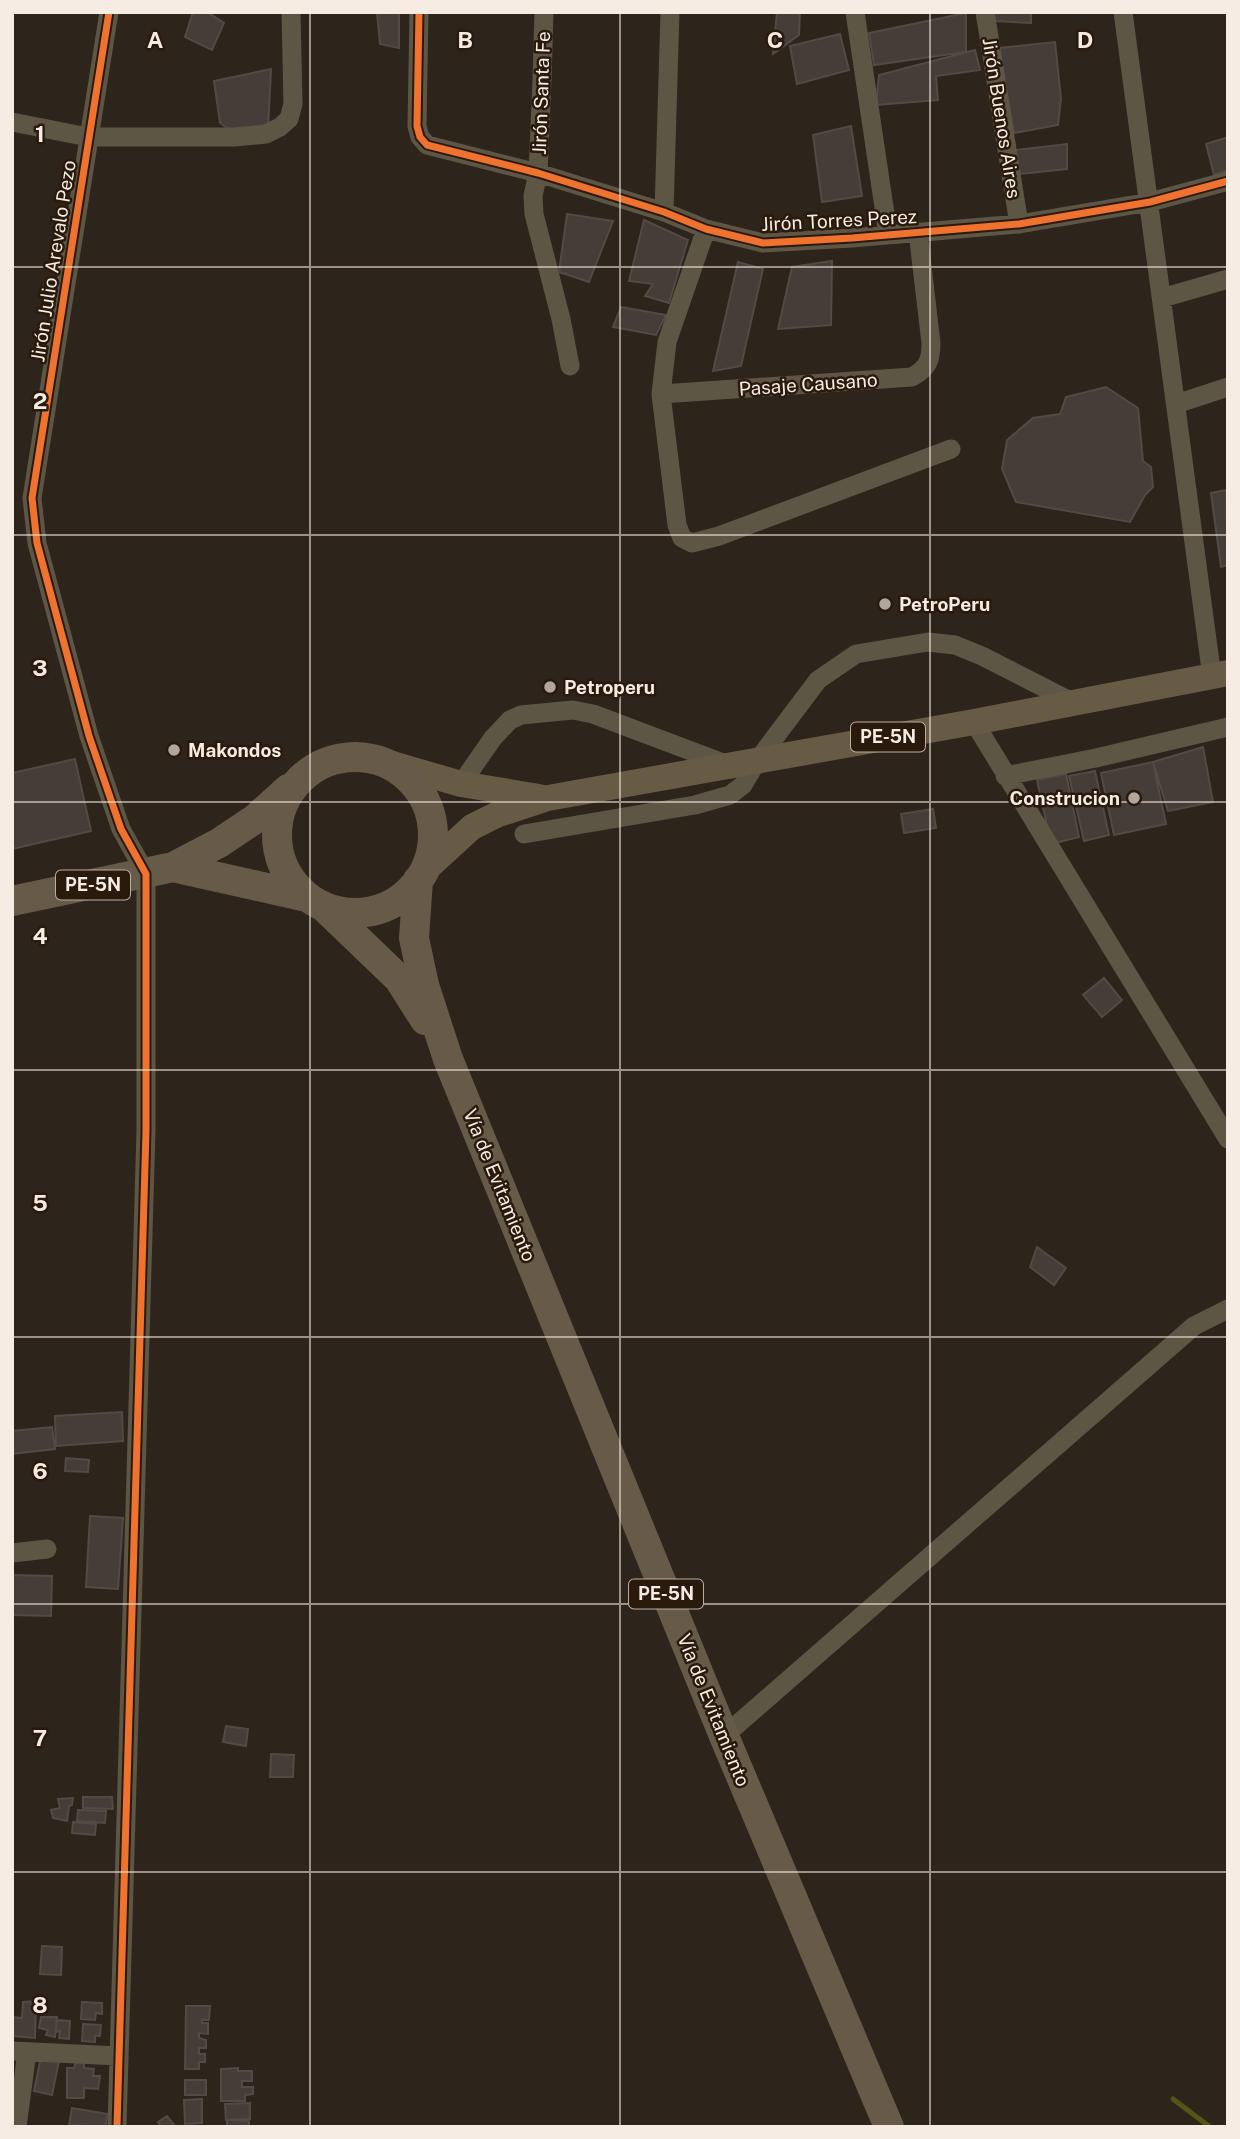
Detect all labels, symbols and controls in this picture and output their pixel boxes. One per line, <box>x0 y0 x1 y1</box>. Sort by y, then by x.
text: A <box>147 26 164 53</box>
text: B <box>457 26 473 53</box>
text: C <box>767 26 783 53</box>
text: D <box>1077 26 1093 53</box>
street label: Jirón Santa Fe <box>528 31 554 155</box>
street label: Jirón Buenos Aires <box>978 36 1026 200</box>
text: 1 <box>35 120 45 147</box>
street label: Jirón Julio Arevalo Pezo <box>26 159 80 363</box>
street label: Jirón Torres Perez <box>761 205 917 235</box>
street label: Pasaje Causano <box>738 368 878 400</box>
text: 2 <box>33 387 47 414</box>
place label: PetroPeru <box>899 593 990 615</box>
marker: PetroPeru <box>877 596 893 612</box>
text: 3 <box>32 654 48 681</box>
place label: Petroperu <box>564 676 655 698</box>
marker: Petroperu <box>542 679 558 695</box>
road number: PE-5N <box>851 722 925 752</box>
place label: Makondos <box>188 739 281 761</box>
marker: Makondos <box>166 742 182 758</box>
place label: Construcion <box>1010 787 1120 809</box>
marker: Construcion <box>1126 790 1142 806</box>
road number: PE-5N <box>56 870 130 900</box>
text: 4 <box>32 922 48 949</box>
street label: Vía de Evitamiento <box>459 1105 541 1265</box>
text: 5 <box>32 1189 48 1216</box>
text: 6 <box>32 1457 48 1484</box>
road number: PE-5N <box>629 1580 703 1609</box>
street label: Vía de Evitamiento <box>673 1630 755 1790</box>
text: 7 <box>33 1724 47 1751</box>
text: 8 <box>32 1991 48 2018</box>

